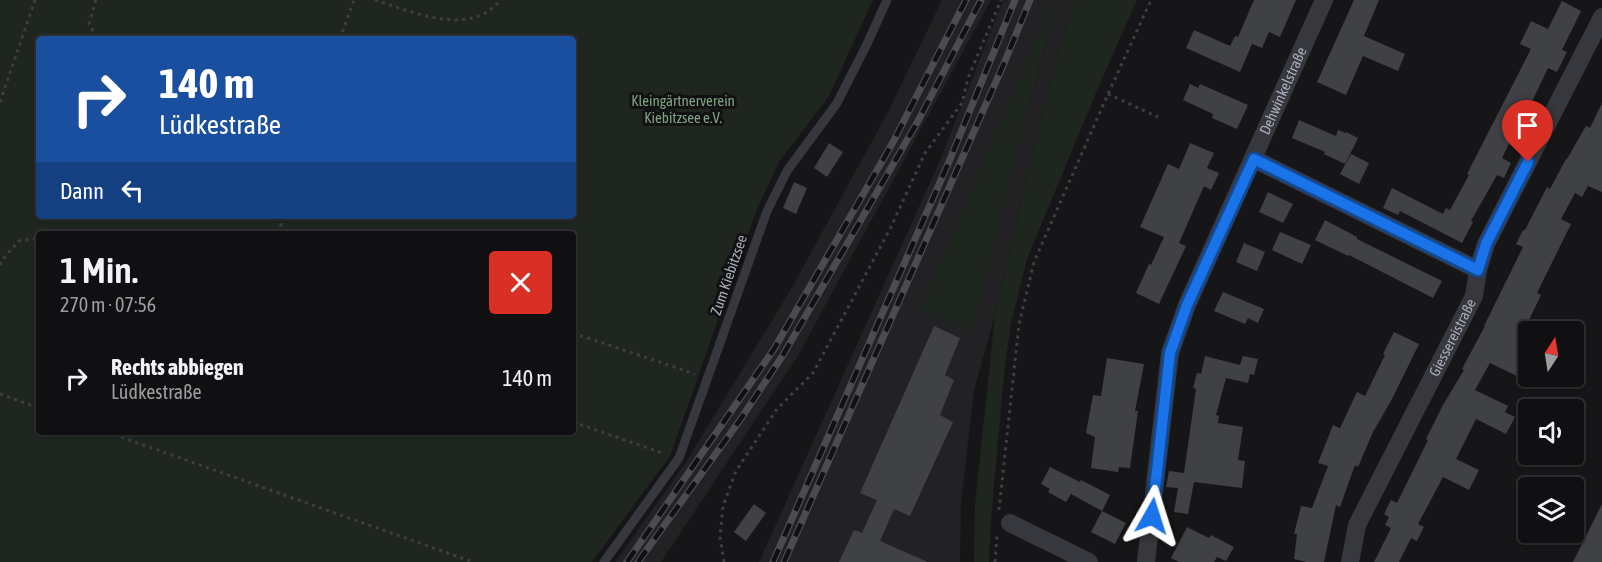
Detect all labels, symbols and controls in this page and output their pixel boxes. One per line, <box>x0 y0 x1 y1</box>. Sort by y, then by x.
street label: Dehwinkelstraße <box>1256 44 1310 137</box>
text: 140 m <box>159 59 254 107</box>
icon: right <box>60 60 138 138</box>
park label: Kleingärtnerverein Kiebitzsee e.V. <box>631 92 735 126</box>
pin <box>1502 100 1553 162</box>
text: Lüdkestraße <box>159 109 281 140</box>
icon: arrive <box>1511 109 1544 142</box>
icon: left <box>116 174 149 207</box>
text: Dann <box>60 178 104 204</box>
street label: Zum Kiebitzsee <box>707 232 750 317</box>
text: 1 Min. <box>60 249 138 291</box>
button: close <box>489 251 552 314</box>
text: 270 m · 07:56 <box>60 293 156 316</box>
street label: Giessereistraße <box>1425 296 1479 379</box>
north arrow <box>1518 321 1584 387</box>
map controls <box>1518 321 1584 543</box>
text: Rechts abbiegen <box>111 354 244 380</box>
icon: right <box>60 362 93 395</box>
text: 140 m <box>502 365 552 391</box>
text: Lüdkestraße <box>111 380 201 403</box>
button: sound <box>1518 399 1584 465</box>
button: layers <box>1518 477 1584 543</box>
position arrow <box>1120 484 1184 548</box>

